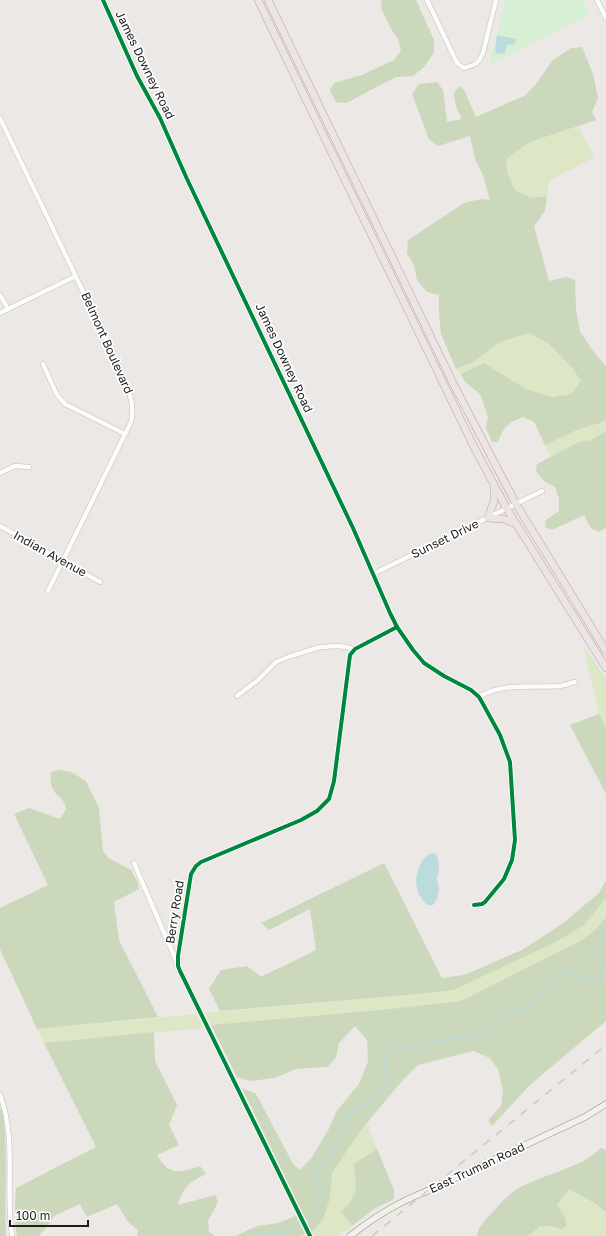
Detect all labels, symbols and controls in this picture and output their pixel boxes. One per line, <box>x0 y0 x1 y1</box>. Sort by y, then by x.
street label: James Downey Road <box>113 8 178 121</box>
street label: Belmont Boulevard <box>78 290 137 396</box>
street label: James Downey Road <box>253 301 316 415</box>
street label: Sunset Drive <box>409 516 481 561</box>
street label: Indian Avenue <box>11 527 89 580</box>
street label: Berry Road <box>162 879 187 945</box>
street label: East Truman Road <box>427 1139 527 1196</box>
scale bar <box>10 1202 88 1228</box>
text: 100 m <box>16 1208 50 1223</box>

